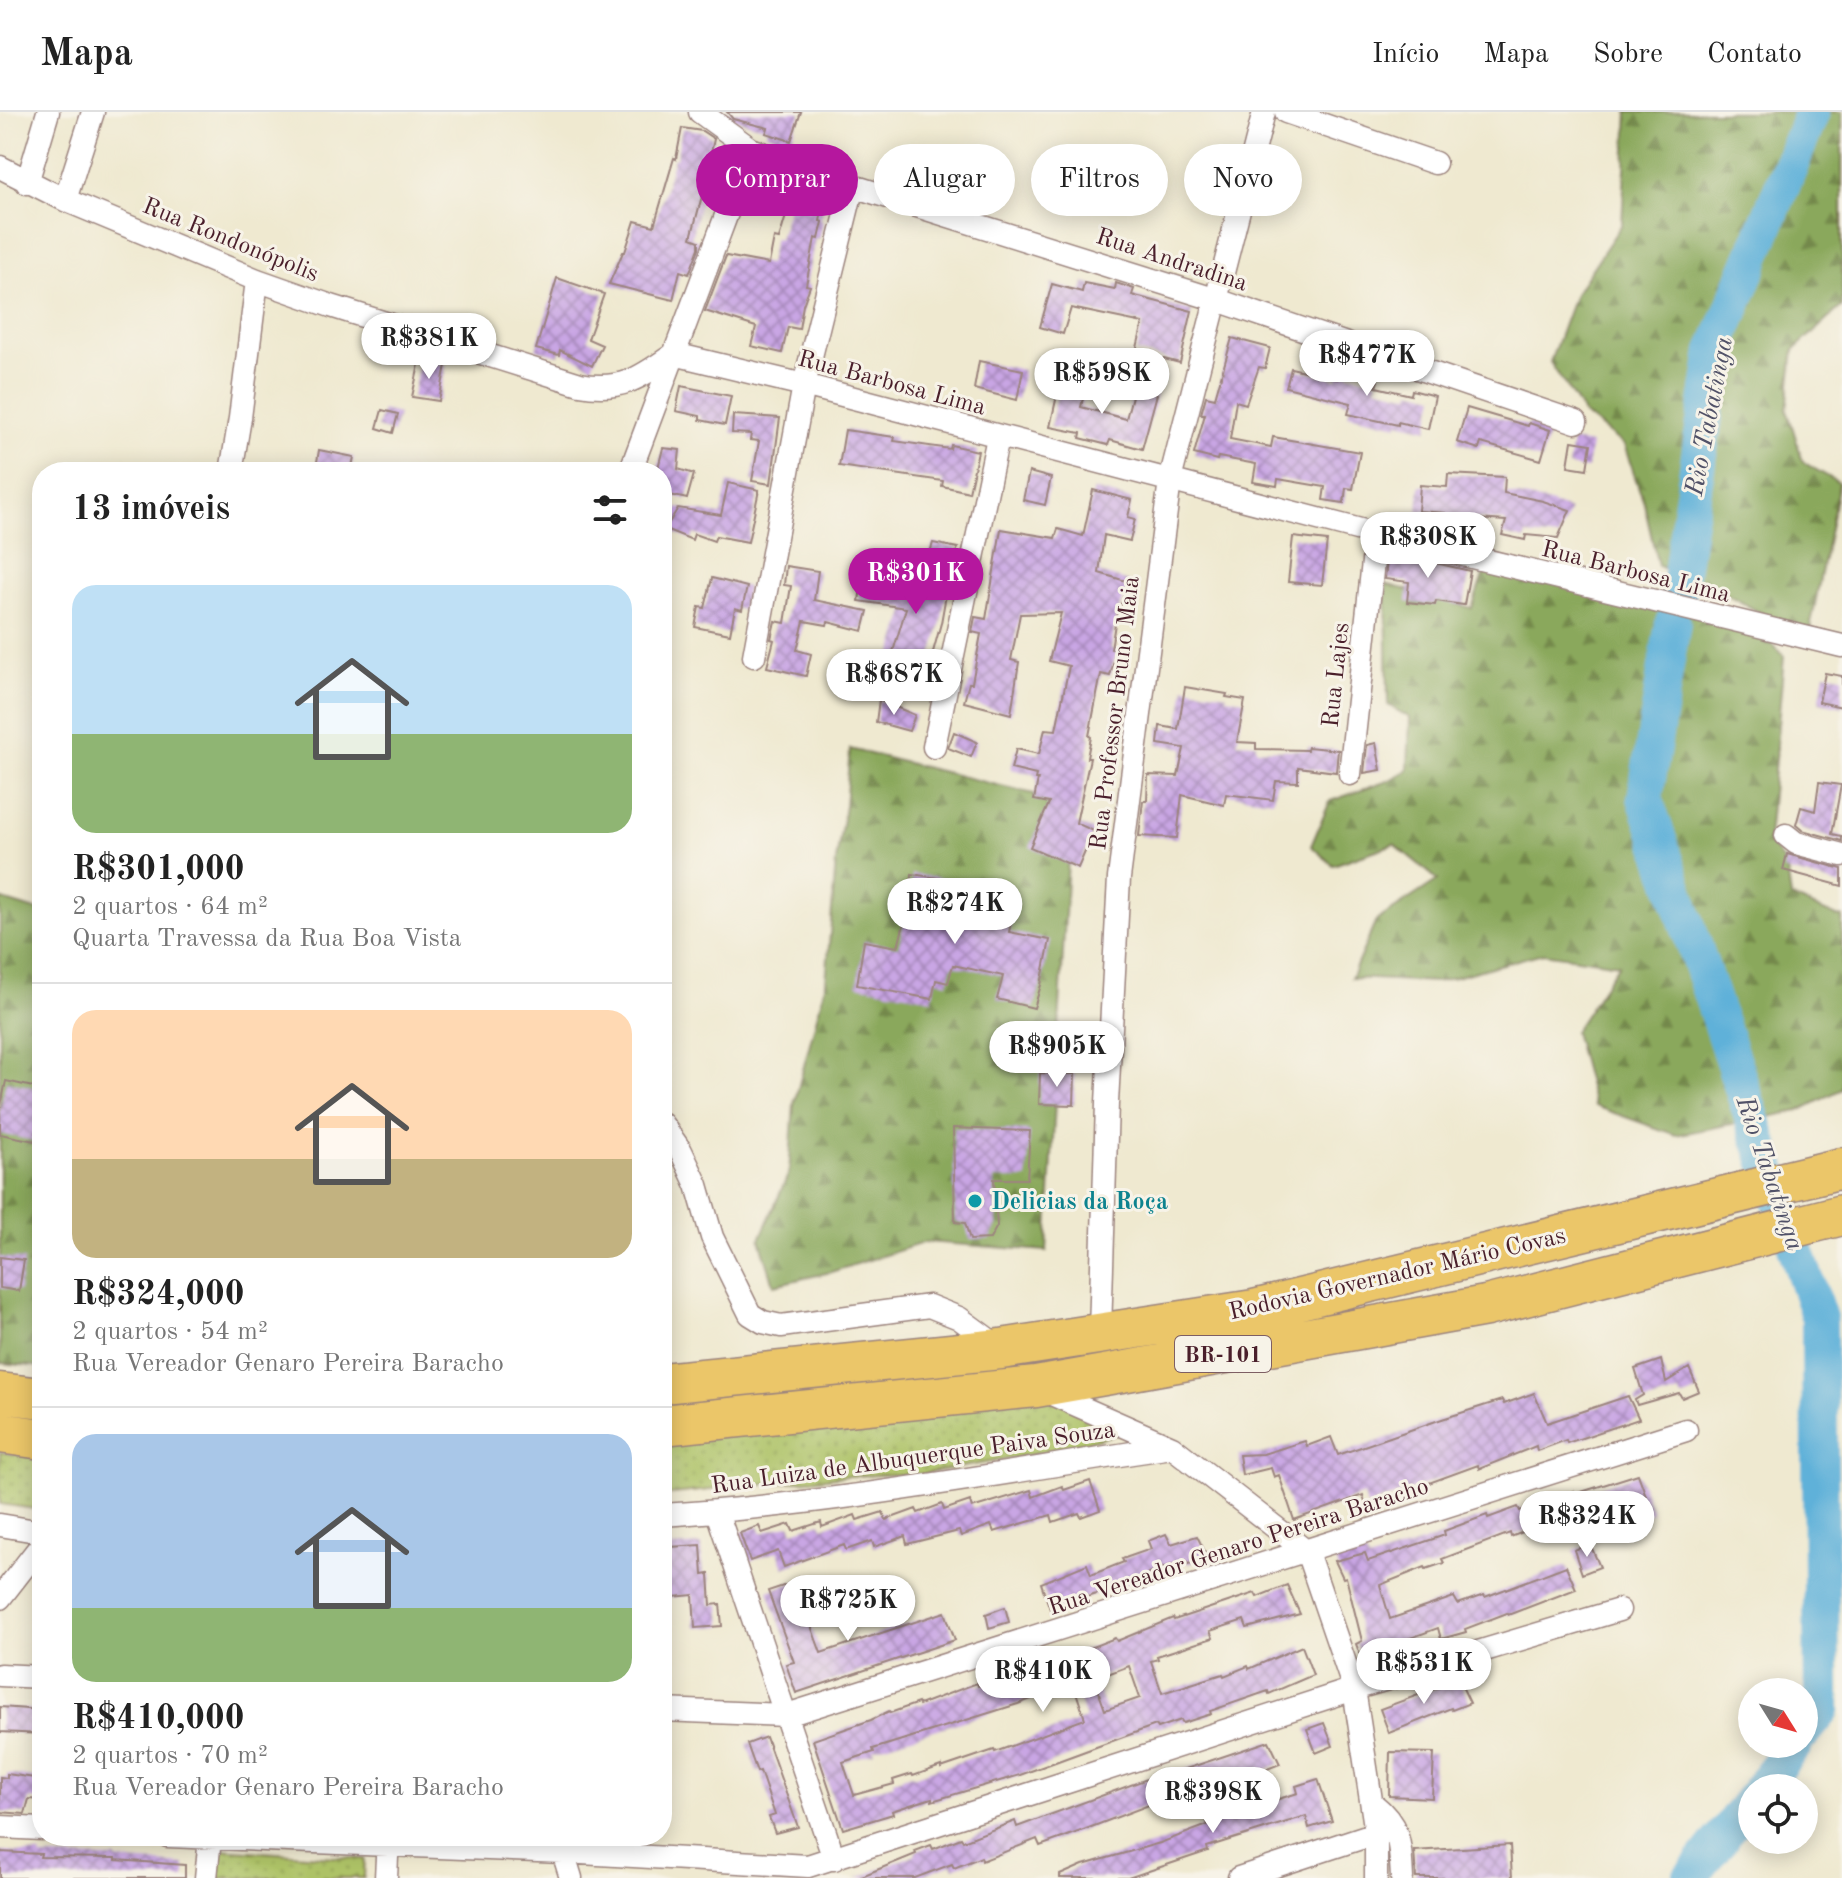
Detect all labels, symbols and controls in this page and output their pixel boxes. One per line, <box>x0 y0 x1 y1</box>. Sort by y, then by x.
text: Mapa <box>40 36 133 74</box>
text: Início <box>1372 41 1439 69</box>
text: Mapa <box>1483 41 1549 69</box>
text: Sobre <box>1593 41 1663 69</box>
text: Contato <box>1707 41 1802 69</box>
chip: Comprar <box>696 144 858 216</box>
chip: Alugar <box>874 144 1015 216</box>
chip: Filtros <box>1031 144 1168 216</box>
chip: Novo <box>1184 144 1302 216</box>
street label: Rua Rondonópolis <box>139 195 322 287</box>
street label: Rua Andradina <box>1093 225 1250 297</box>
pin: R$381K <box>364 313 494 381</box>
text: R$381K <box>379 326 479 352</box>
pin: R$477K <box>1302 330 1432 398</box>
water label: Rio Tabatinga <box>1682 335 1738 499</box>
text: R$477K <box>1317 343 1417 369</box>
street label: Rua Barbosa Lima <box>795 347 988 421</box>
pin: R$598K <box>1037 348 1167 416</box>
text: R$598K <box>1052 361 1152 387</box>
icon: filters <box>588 488 632 532</box>
text: 13 imóveis <box>72 493 230 527</box>
pin: R$308K <box>1363 512 1493 580</box>
text: R$308K <box>1378 525 1478 551</box>
street label: Rua Barbosa Lima <box>1539 538 1732 608</box>
pin: R$301K <box>851 548 981 616</box>
text: R$301K <box>866 561 966 587</box>
street label: Rua Professor Bruno Maia <box>1087 575 1145 852</box>
street label: Rua Lajes <box>1320 621 1354 729</box>
icon: home <box>280 637 424 781</box>
pin: R$687K <box>829 649 959 717</box>
text: R$687K <box>844 662 944 688</box>
text: R$301,000 <box>72 853 244 887</box>
pin: R$274K <box>890 878 1020 946</box>
text: R$274K <box>905 891 1005 917</box>
text: 2 quartos · 64 m² <box>72 894 268 920</box>
text: Quarta Travessa da Rua Boa Vista <box>72 926 462 952</box>
pin: R$905K <box>992 1021 1122 1089</box>
text: R$905K <box>1007 1034 1107 1060</box>
icon: home <box>280 1062 424 1206</box>
water label: Rio Tabatinga <box>1730 1092 1808 1254</box>
place label: Delicias da Roça <box>991 1191 1168 1215</box>
marker: Delicias da Roça <box>966 1192 984 1210</box>
street label: Rodovia Governador Mário Covas <box>1227 1224 1568 1325</box>
text: R$324,000 <box>72 1278 244 1312</box>
text: 2 quartos · 54 m² <box>72 1319 268 1345</box>
road number: BR-101 <box>1175 1336 1271 1372</box>
text: Rua Vereador Genaro Pereira Baracho <box>72 1351 504 1377</box>
street label: Rua Luiza de Albuquerque Paiva Souza <box>710 1419 1117 1499</box>
street label: Rua Vereador Genaro Pereira Baracho <box>1045 1475 1432 1621</box>
icon: home <box>280 1486 424 1630</box>
pin: R$324K <box>1522 1491 1652 1559</box>
text: R$324K <box>1537 1504 1637 1530</box>
pin: R$725K <box>783 1575 913 1643</box>
text: R$725K <box>798 1588 898 1614</box>
pin: R$531K <box>1359 1638 1489 1706</box>
pin: R$410K <box>978 1646 1108 1714</box>
text: R$531K <box>1374 1651 1474 1677</box>
text: R$410K <box>993 1659 1093 1685</box>
north arrow <box>1738 1678 1818 1758</box>
map controls <box>1738 1678 1818 1854</box>
text: R$410,000 <box>72 1702 244 1736</box>
text: 2 quartos · 70 m² <box>72 1743 268 1769</box>
pin: R$398K <box>1148 1767 1278 1835</box>
button: locate <box>1738 1774 1818 1854</box>
text: Rua Vereador Genaro Pereira Baracho <box>72 1775 504 1801</box>
text: R$398K <box>1163 1780 1263 1806</box>

